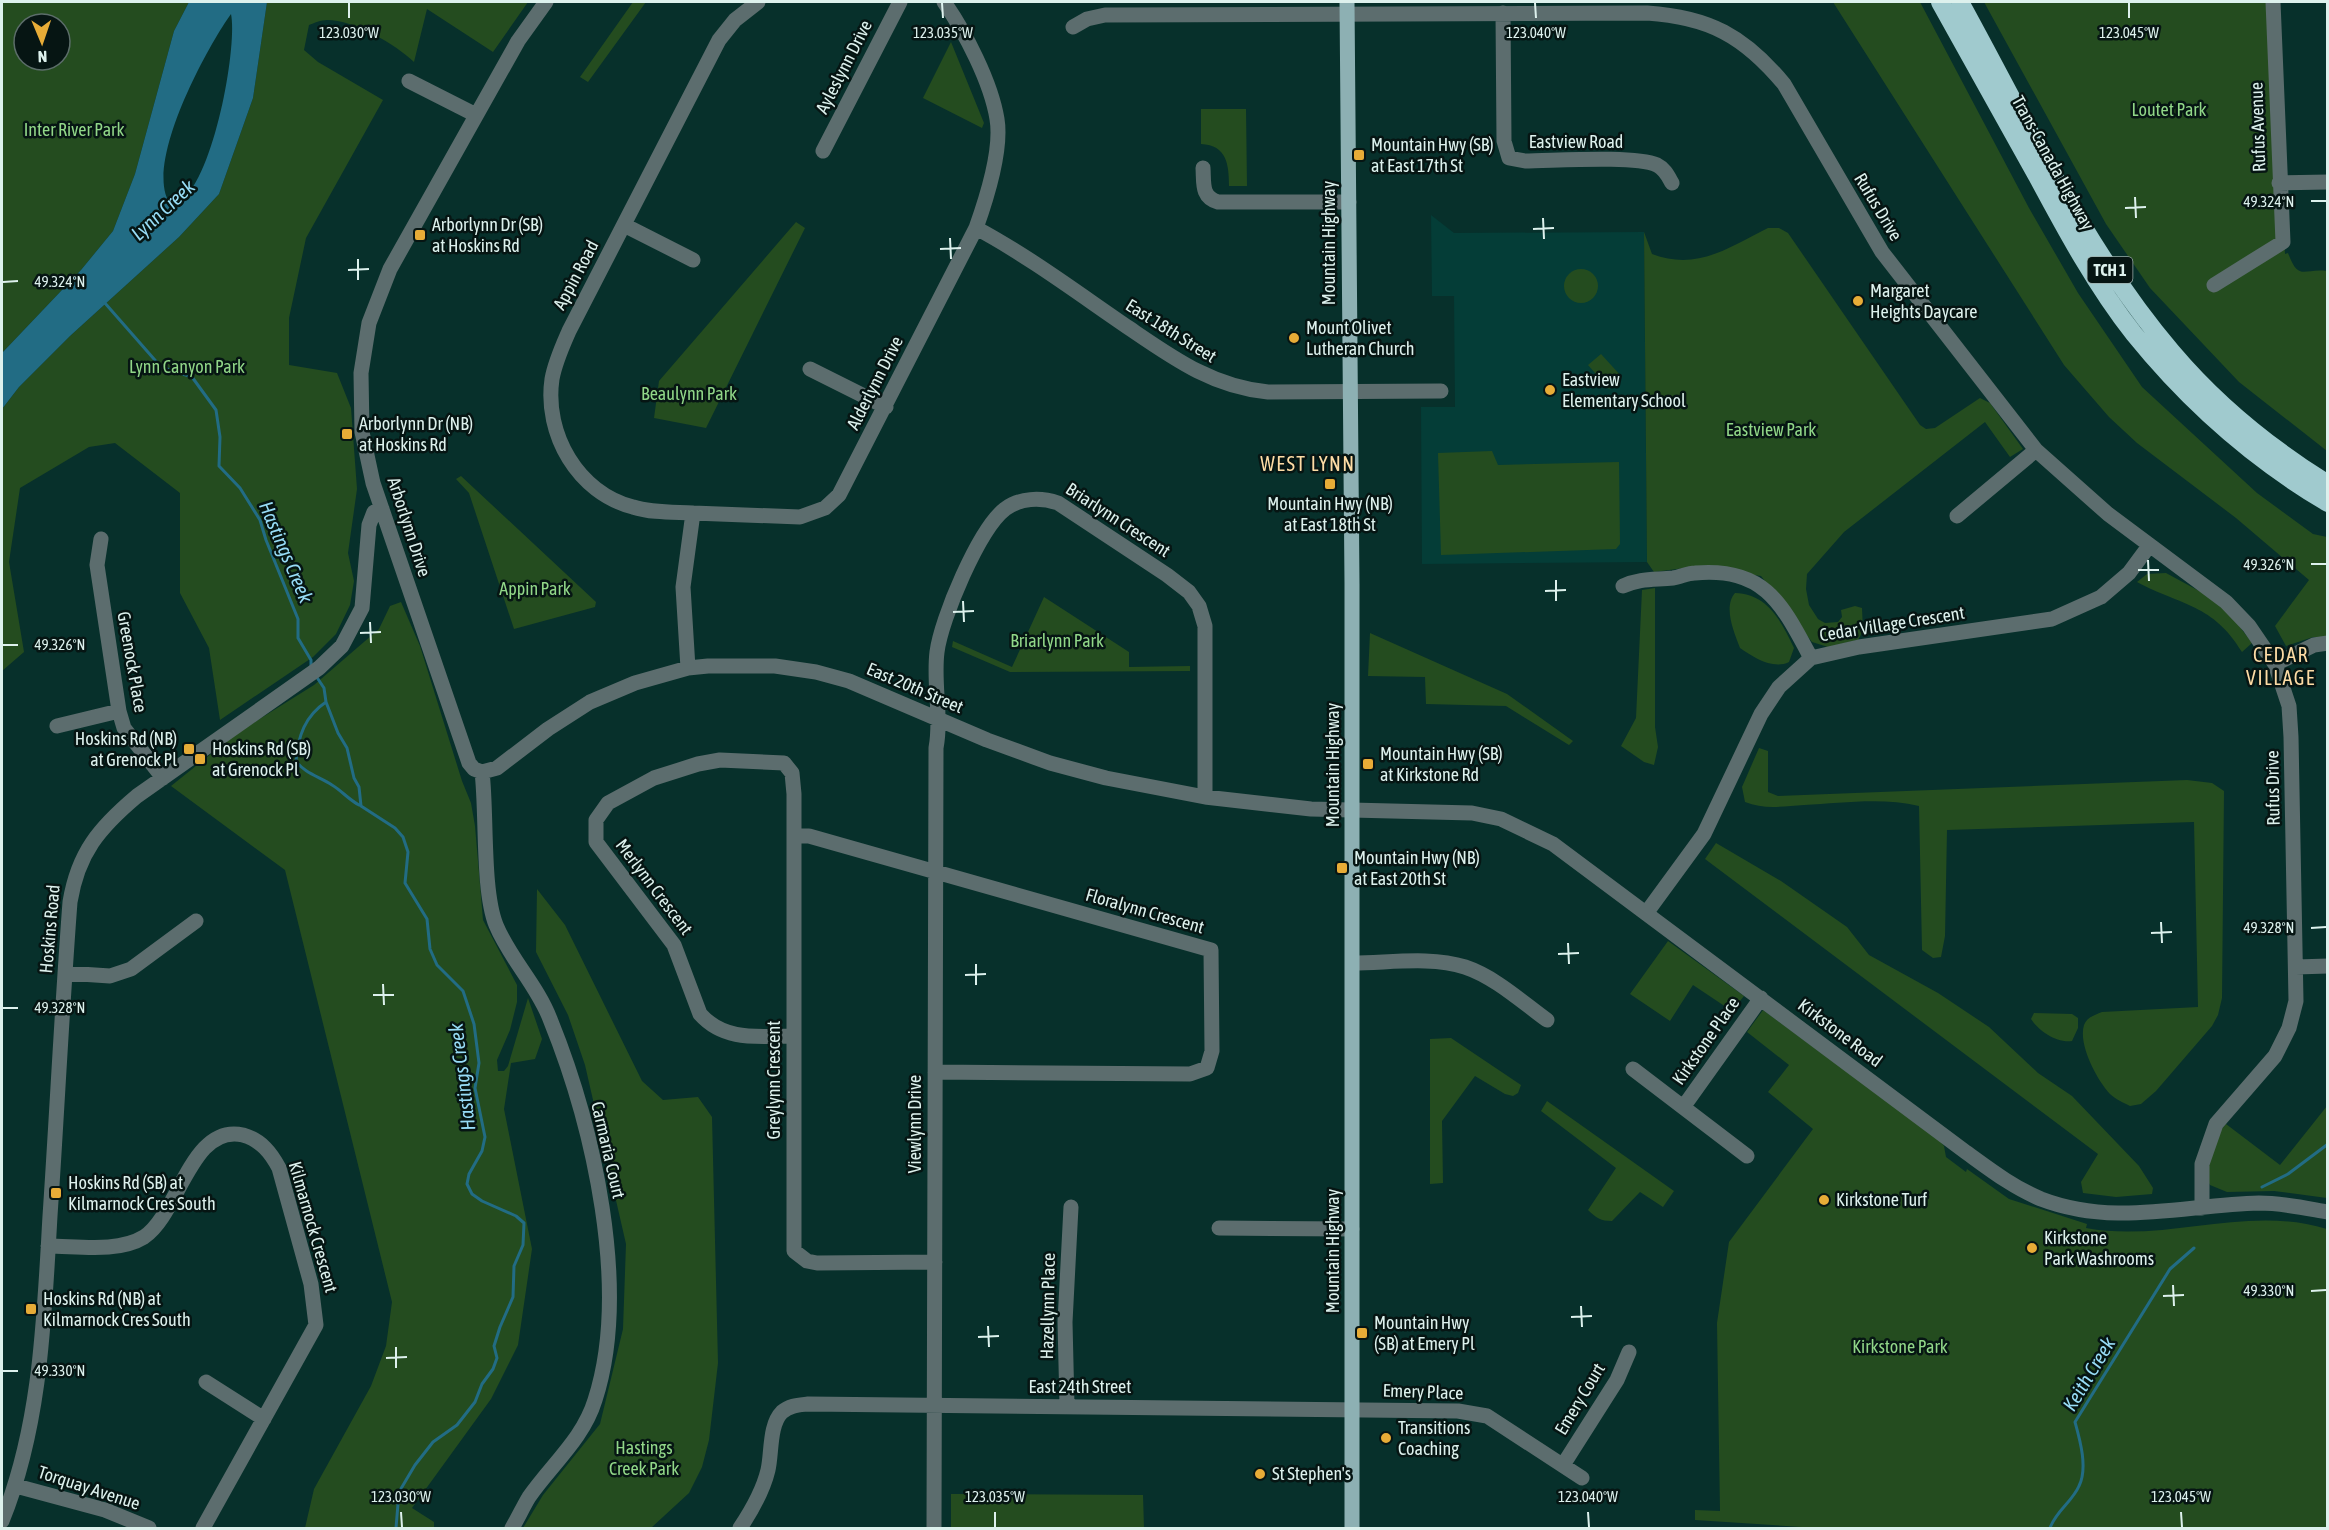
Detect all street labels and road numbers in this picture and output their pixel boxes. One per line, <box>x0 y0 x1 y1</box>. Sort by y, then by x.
street label: Ayleslynn Drive <box>811 16 876 117</box>
street label: Rufus Avenue <box>2245 82 2270 172</box>
street label: Trans-Canada Highway <box>2008 92 2099 233</box>
street label: Eastview Road <box>1529 131 1623 152</box>
street label: Rufus Drive <box>1850 169 1907 244</box>
street label: Mountain Highway <box>1318 181 1339 305</box>
street label: Appin Road <box>549 236 603 313</box>
road number: TCH 1 <box>2088 257 2132 283</box>
street label: East 18th Street <box>1122 294 1220 367</box>
street label: Alderlynn Drive <box>842 332 907 433</box>
street label: Arborlynn Drive <box>384 474 435 579</box>
street label: Briarlynn Crescent <box>1062 478 1174 561</box>
street label: Cedar Village Crescent <box>1818 602 1966 645</box>
street label: Greenock Place <box>113 610 152 714</box>
street label: East 20th Street <box>864 658 967 717</box>
street label: Mountain Highway <box>1322 703 1343 827</box>
street label: Rufus Drive <box>2261 750 2284 826</box>
street label: Merlynn Crescent <box>612 835 697 939</box>
street label: Hoskins Road <box>35 884 64 974</box>
street label: Floralynn Crescent <box>1083 884 1207 937</box>
street label: Kirkstone Place <box>1668 993 1743 1089</box>
street label: Kirkstone Road <box>1794 994 1886 1071</box>
street label: Greylynn Crescent <box>763 1021 784 1139</box>
street label: Viewlynn Drive <box>904 1075 925 1173</box>
street label: Carmaria Court <box>587 1099 630 1200</box>
street label: Kilmarnock Crescent <box>285 1159 342 1295</box>
street label: Mountain Highway <box>1322 1189 1343 1313</box>
street label: Hazellynn Place <box>1036 1252 1059 1360</box>
street label: Emery Court <box>1550 1359 1609 1438</box>
street label: East 24th Street <box>1029 1376 1131 1397</box>
street label: Emery Place <box>1382 1380 1464 1403</box>
street label: Torquay Avenue <box>36 1461 143 1514</box>

